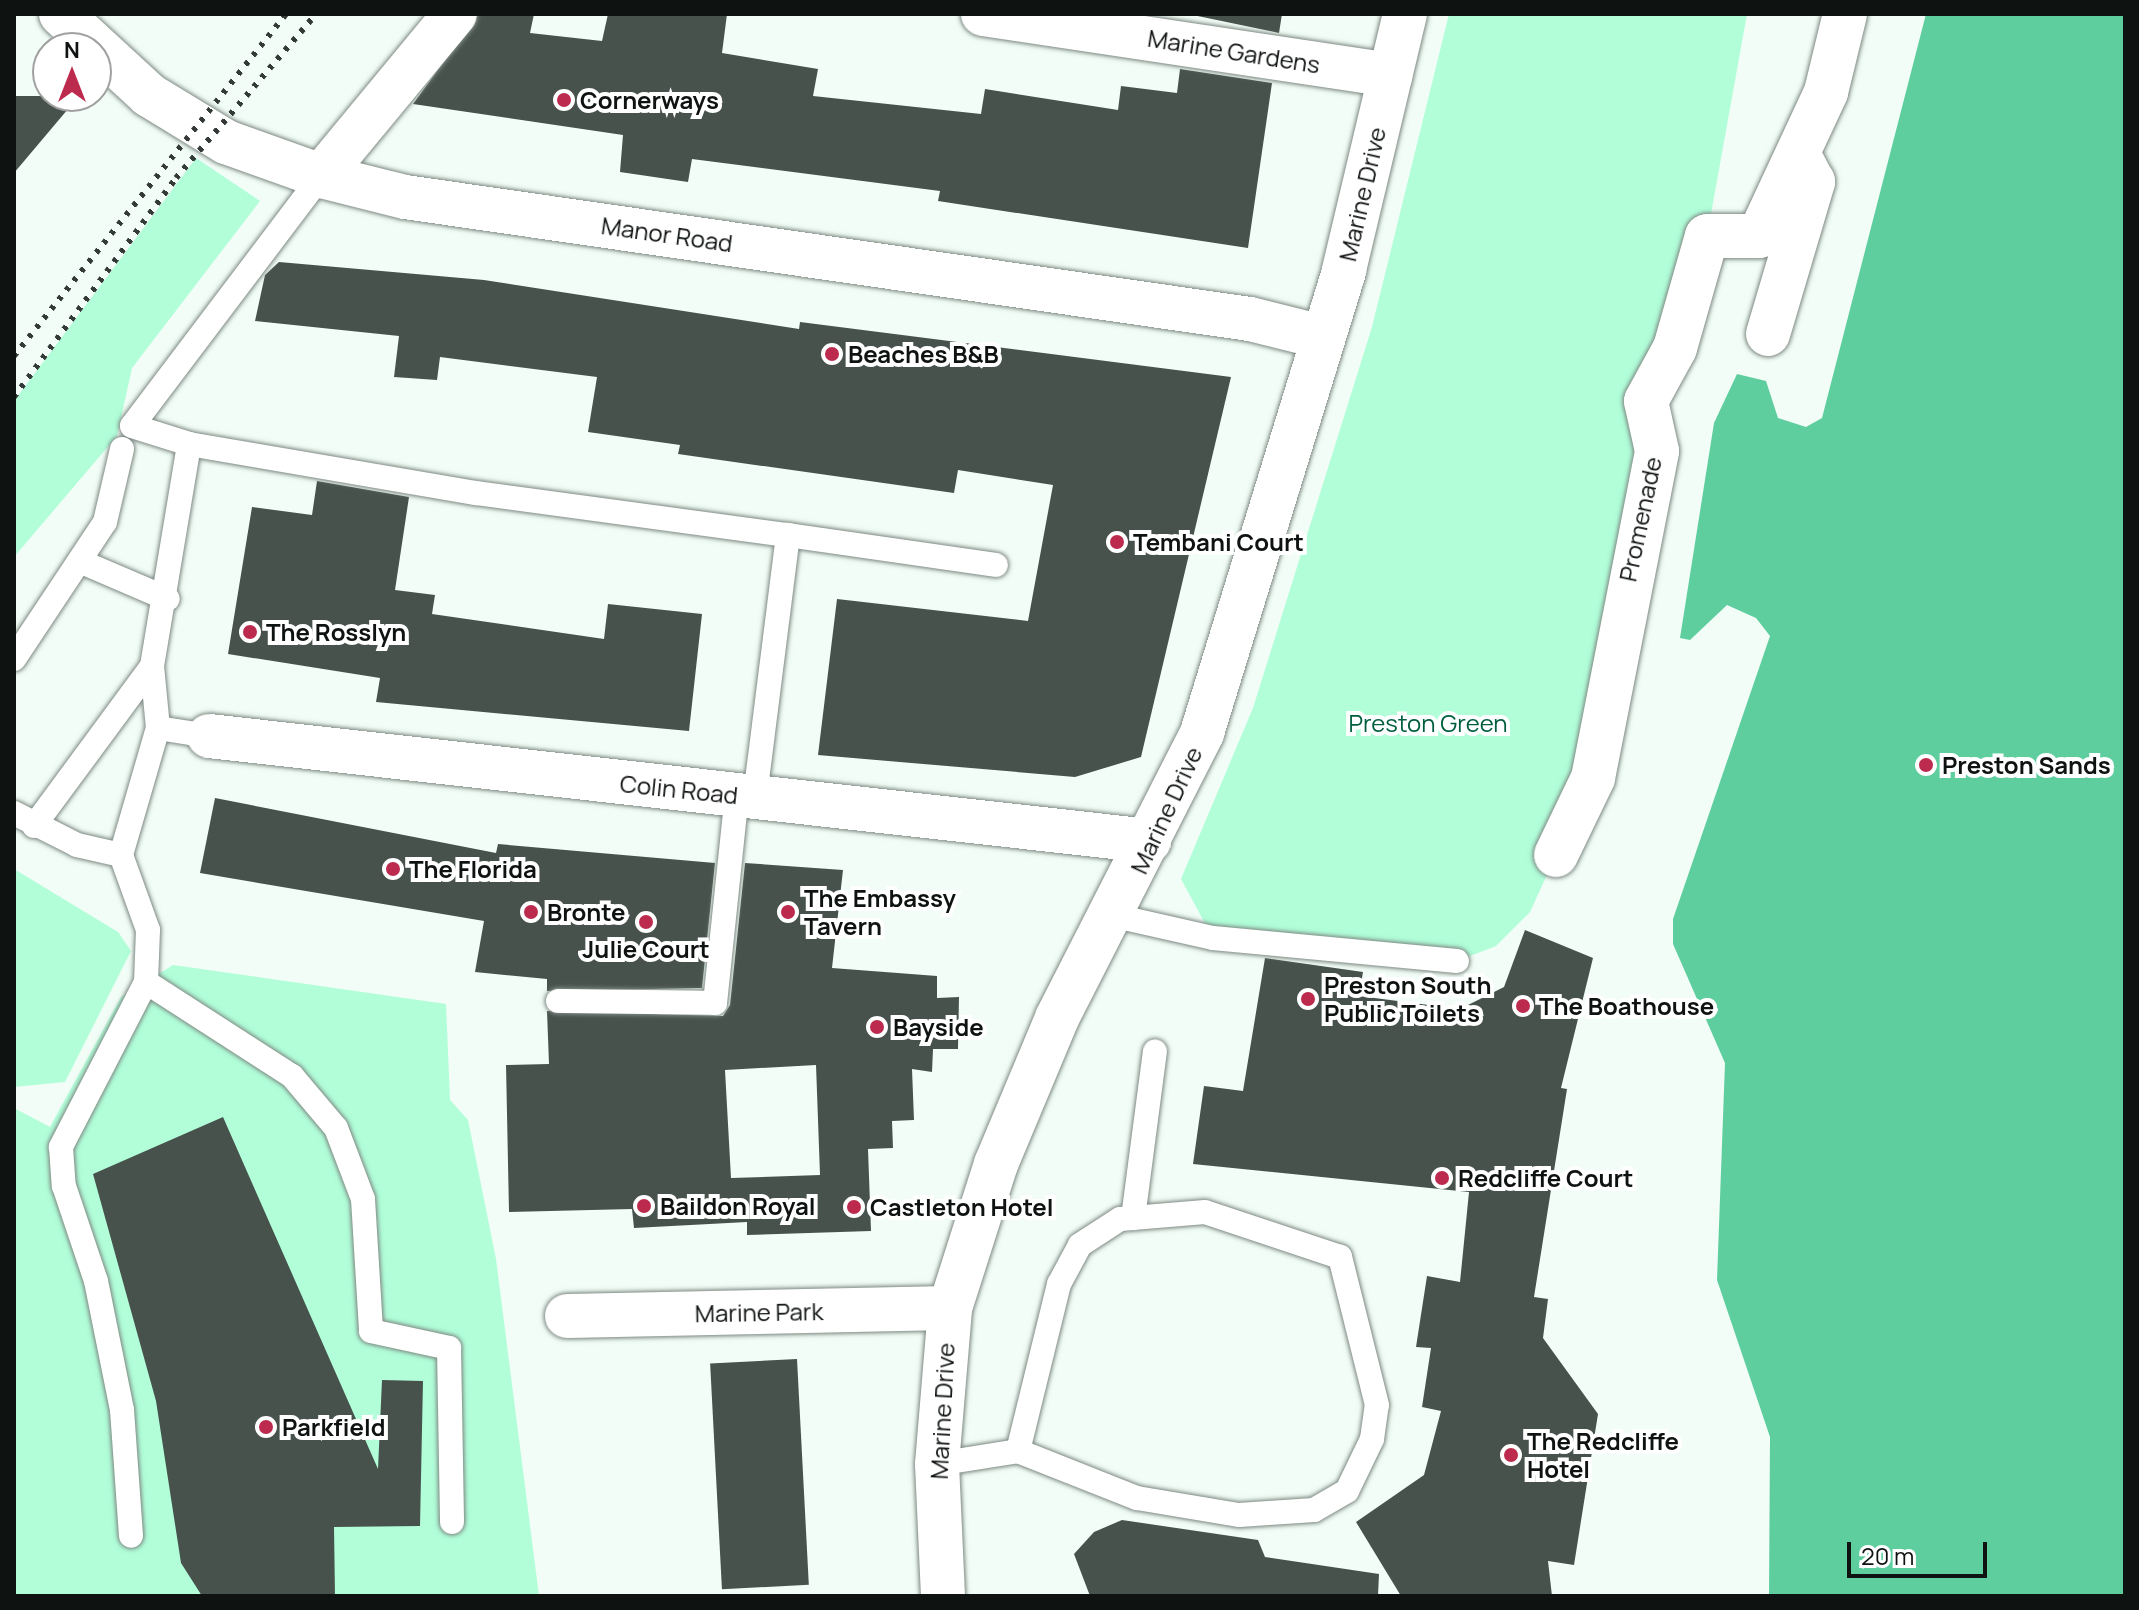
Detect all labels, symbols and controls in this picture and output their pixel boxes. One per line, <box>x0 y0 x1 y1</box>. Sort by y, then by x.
street label: Marine Gardens <box>1146 23 1322 79</box>
north arrow <box>32 32 112 112</box>
text: N <box>64 35 80 65</box>
place label: Cornerways <box>580 86 719 114</box>
marker: Cornerways <box>555 91 573 109</box>
street label: Marine Drive <box>1333 124 1391 264</box>
street label: Manor Road <box>600 211 734 257</box>
place label: Beaches B&B <box>848 340 999 368</box>
marker: Beaches B&B <box>823 345 841 363</box>
street label: Promenade <box>1613 454 1667 584</box>
place label: Tembani Court <box>1133 528 1304 556</box>
marker: Tembani Court <box>1108 533 1126 551</box>
place label: The Rosslyn <box>266 618 406 646</box>
marker: The Rosslyn <box>241 623 259 641</box>
park label: Preston Green <box>1348 709 1508 737</box>
street label: Marine Drive <box>1124 742 1208 878</box>
place label: Preston Sands <box>1942 751 2111 779</box>
marker: Preston Sands <box>1917 756 1935 774</box>
street label: Colin Road <box>619 768 739 810</box>
place label: The Florida <box>409 855 537 883</box>
marker: The Florida <box>384 860 402 878</box>
place label: The Embassy Tavern <box>804 884 956 940</box>
place label: Bronte <box>547 898 626 926</box>
marker: Bronte <box>522 903 540 921</box>
marker: The Embassy Tavern <box>779 903 797 921</box>
marker: Julie Court <box>637 913 655 931</box>
place label: Julie Court <box>582 935 710 963</box>
place label: Preston South Public Toilets <box>1324 971 1492 1027</box>
marker: Preston South Public Toilets <box>1299 990 1317 1008</box>
place label: The Boathouse <box>1539 992 1714 1020</box>
marker: The Boathouse <box>1514 997 1532 1015</box>
place label: Bayside <box>893 1013 984 1041</box>
marker: Bayside <box>868 1018 886 1036</box>
place label: Redcliffe Court <box>1458 1164 1633 1192</box>
marker: Redcliffe Court <box>1433 1169 1451 1187</box>
place label: Baildon Royal <box>660 1192 816 1220</box>
place label: Castleton Hotel <box>870 1193 1054 1221</box>
marker: Baildon Royal <box>635 1197 653 1215</box>
marker: Castleton Hotel <box>845 1198 863 1216</box>
street label: Marine Park <box>694 1296 824 1328</box>
street label: Marine Drive <box>924 1342 960 1480</box>
place label: Parkfield <box>282 1413 385 1441</box>
marker: Parkfield <box>257 1418 275 1436</box>
place label: The Redcliffe Hotel <box>1527 1427 1679 1483</box>
marker: The Redcliffe Hotel <box>1502 1446 1520 1464</box>
scale bar <box>1851 1526 1991 1576</box>
text: 20 m <box>1861 1539 1914 1572</box>

